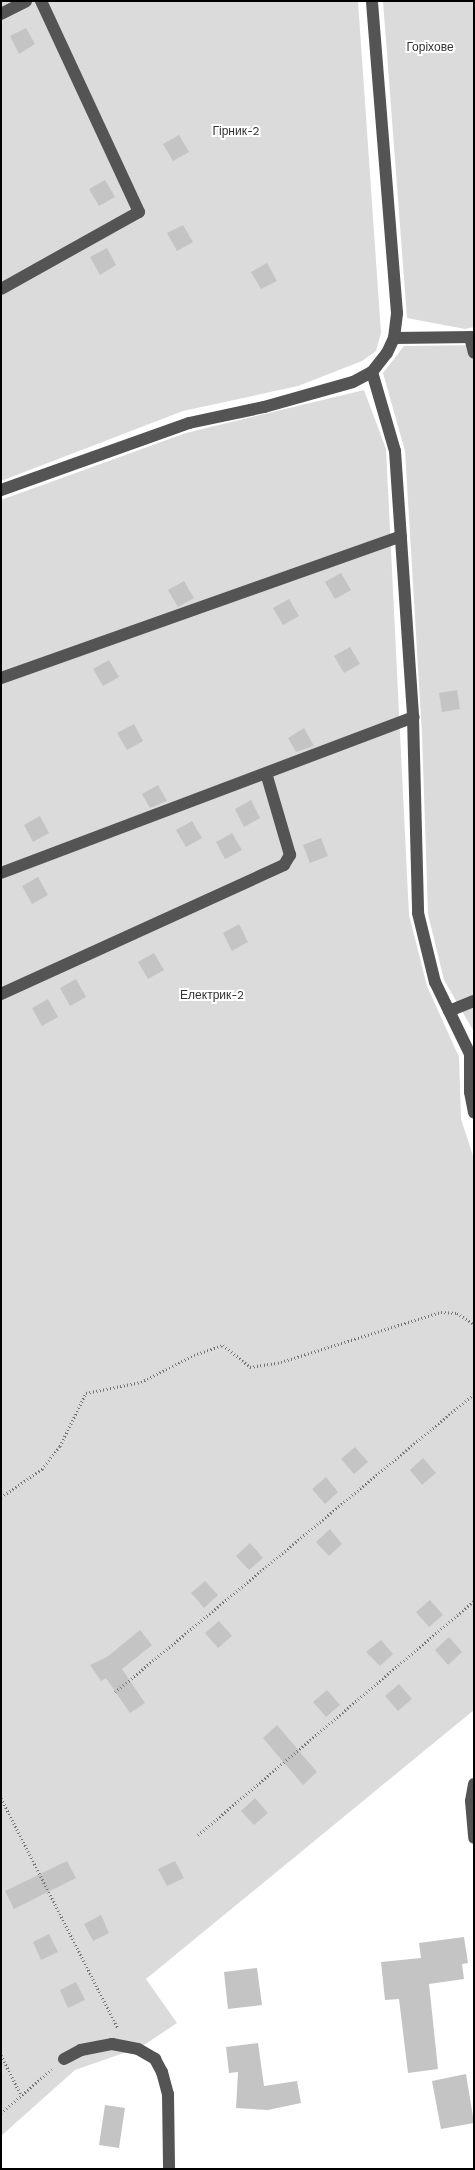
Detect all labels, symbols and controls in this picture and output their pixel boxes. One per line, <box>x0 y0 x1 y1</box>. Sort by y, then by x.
park label: Горіхове <box>406 41 454 55</box>
park label: Гірник-2 <box>212 125 260 139</box>
park label: Електрик-2 <box>180 989 244 1003</box>

